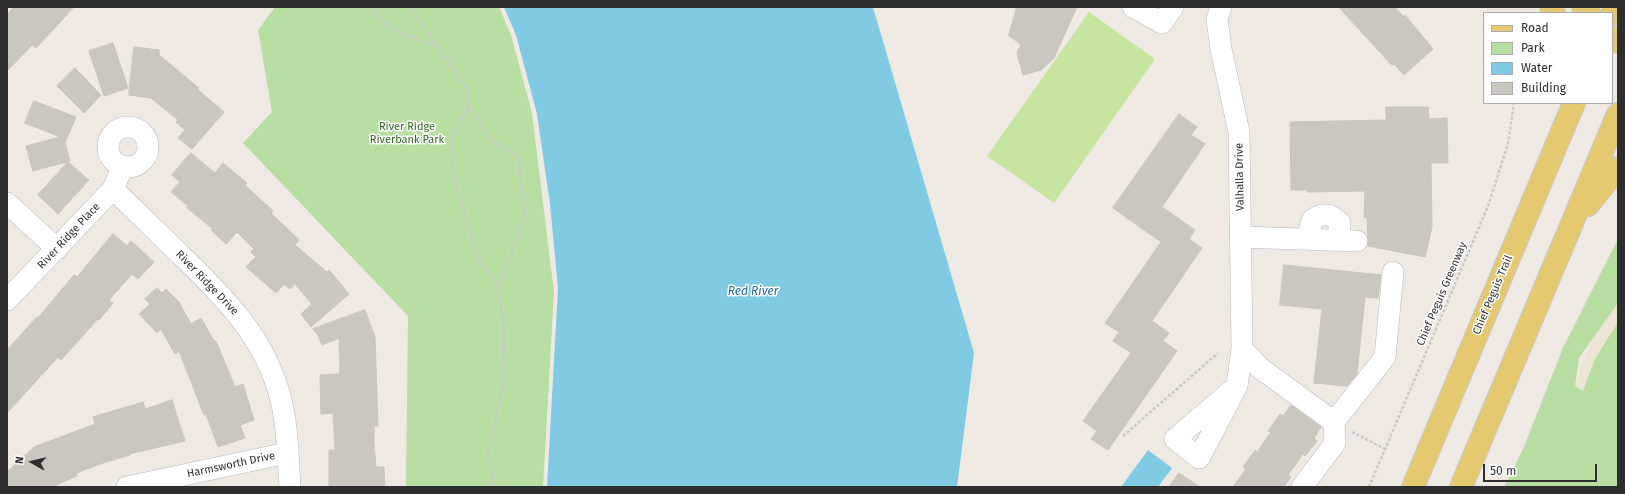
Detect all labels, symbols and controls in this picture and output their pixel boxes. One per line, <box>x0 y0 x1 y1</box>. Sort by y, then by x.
legend <box>1483 12 1613 104</box>
text: Road <box>1521 21 1549 35</box>
text: Park <box>1521 41 1545 55</box>
text: Water <box>1521 61 1552 75</box>
text: Building <box>1521 81 1566 95</box>
park label: River Ridge Riverbank Park <box>370 120 444 146</box>
street label: Valhalla Drive <box>1233 143 1247 211</box>
street label: River Ridge Place <box>35 200 103 272</box>
street label: Chief Peguis Greenway <box>1414 240 1470 348</box>
street label: River Ridge Drive <box>173 248 241 318</box>
street label: Chief Peguis Trail <box>1470 253 1516 337</box>
water label: Red River <box>728 285 778 299</box>
north arrow <box>12 442 52 482</box>
street label: Harmsworth Drive <box>186 449 276 481</box>
text: N <box>13 456 27 465</box>
scale bar <box>1485 456 1599 482</box>
text: 50 m <box>1490 464 1516 478</box>

